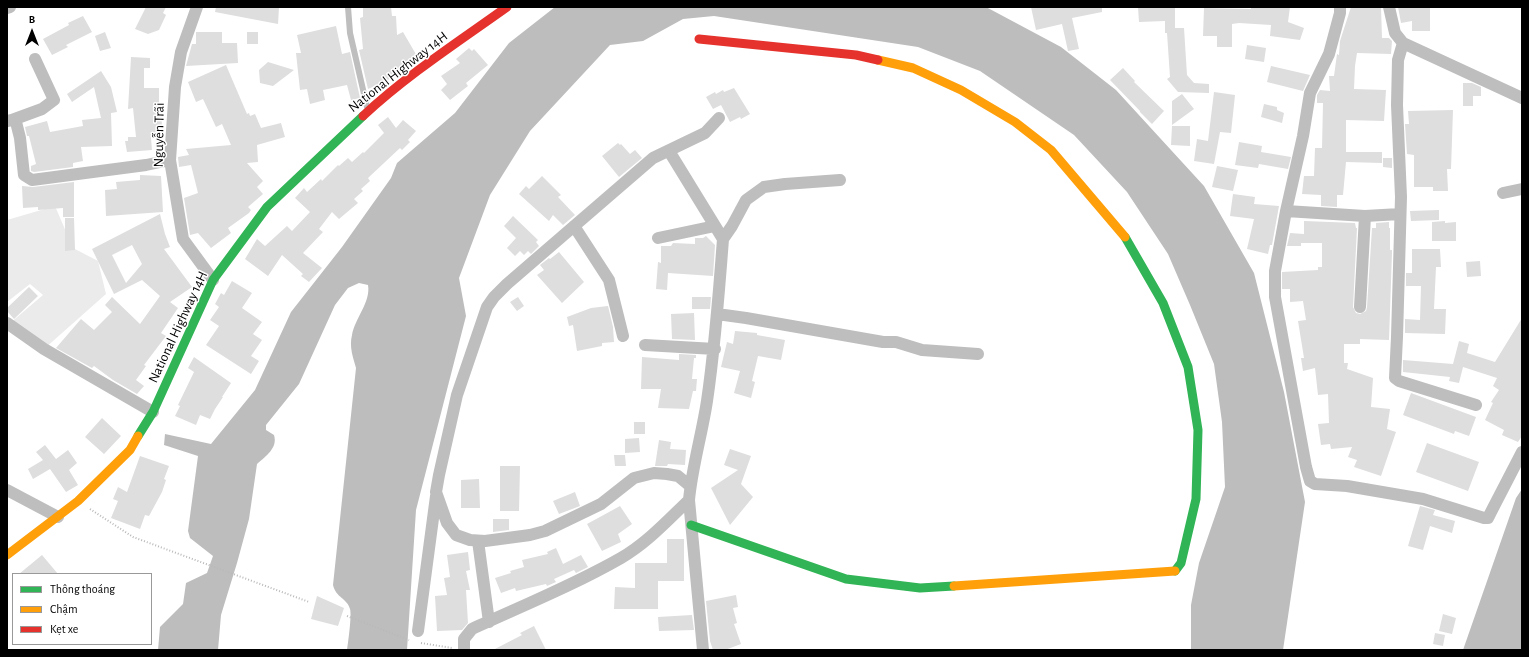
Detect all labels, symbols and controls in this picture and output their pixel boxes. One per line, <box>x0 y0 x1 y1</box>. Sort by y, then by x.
north arrow <box>12 12 52 52</box>
text: B <box>29 14 35 25</box>
street label: National Highway 14H <box>345 28 451 116</box>
street label: Nguyễn Trãi <box>150 102 168 168</box>
street label: National Highway 14H <box>145 268 211 386</box>
legend <box>12 573 152 645</box>
text: Thông thoáng <box>50 583 115 595</box>
text: Chậm <box>50 603 78 615</box>
text: Kẹt xe <box>50 623 78 635</box>

